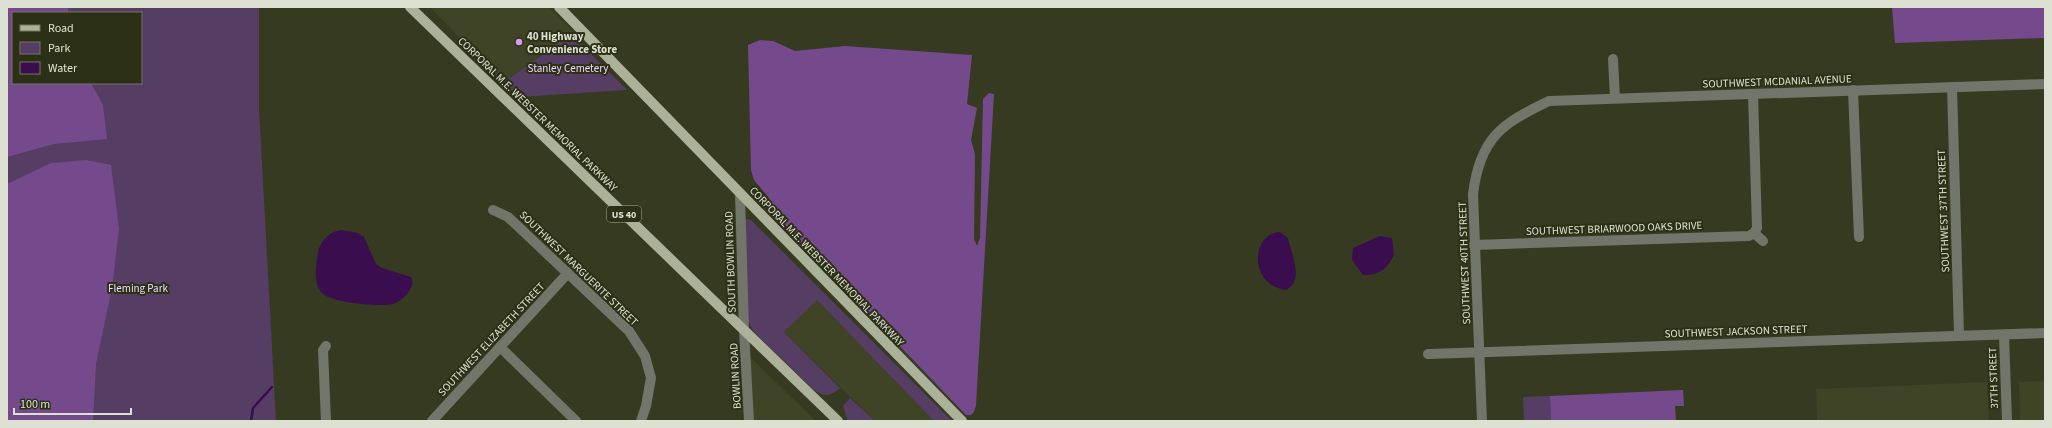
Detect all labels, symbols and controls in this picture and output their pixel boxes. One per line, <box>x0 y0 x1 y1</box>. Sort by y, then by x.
legend <box>12 12 142 84</box>
text: Road <box>48 20 74 37</box>
place label: 40 Highway Convenience Store <box>527 29 617 57</box>
street label: CORPORAL M.E. WEBSTER MEMORIAL PARKWAY <box>455 34 621 195</box>
marker: 40 Highway Convenience Store <box>514 37 524 47</box>
text: Park <box>48 40 70 57</box>
text: Water <box>48 60 78 77</box>
park label: Stanley Cemetery <box>528 61 608 76</box>
street label: SOUTHWEST MCDANIAL AVENUE <box>1702 71 1852 92</box>
street label: SOUTHWEST 37TH STREET <box>1934 149 1953 273</box>
street label: CORPORAL M.E. WEBSTER MEMORIAL PARKWAY <box>746 183 908 350</box>
street label: SOUTHWEST 40TH STREET <box>1455 201 1474 325</box>
road number: US 40 <box>607 206 641 222</box>
street label: SOUTHWEST MARGUERITE STREET <box>516 207 641 329</box>
street label: SOUTH BOWLIN ROAD <box>721 211 740 313</box>
street label: SOUTHWEST BRIARWOOD OAKS DRIVE <box>1526 218 1703 239</box>
street label: SOUTHWEST ELIZABETH STREET <box>435 279 548 399</box>
park label: Fleming Park <box>108 281 168 296</box>
street label: SOUTHWEST JACKSON STREET <box>1664 322 1808 341</box>
street label: BOWLIN ROAD <box>726 342 745 409</box>
street label: 37TH STREET <box>1985 347 2002 409</box>
scale bar <box>14 390 131 416</box>
text: 100 m <box>20 396 50 413</box>

